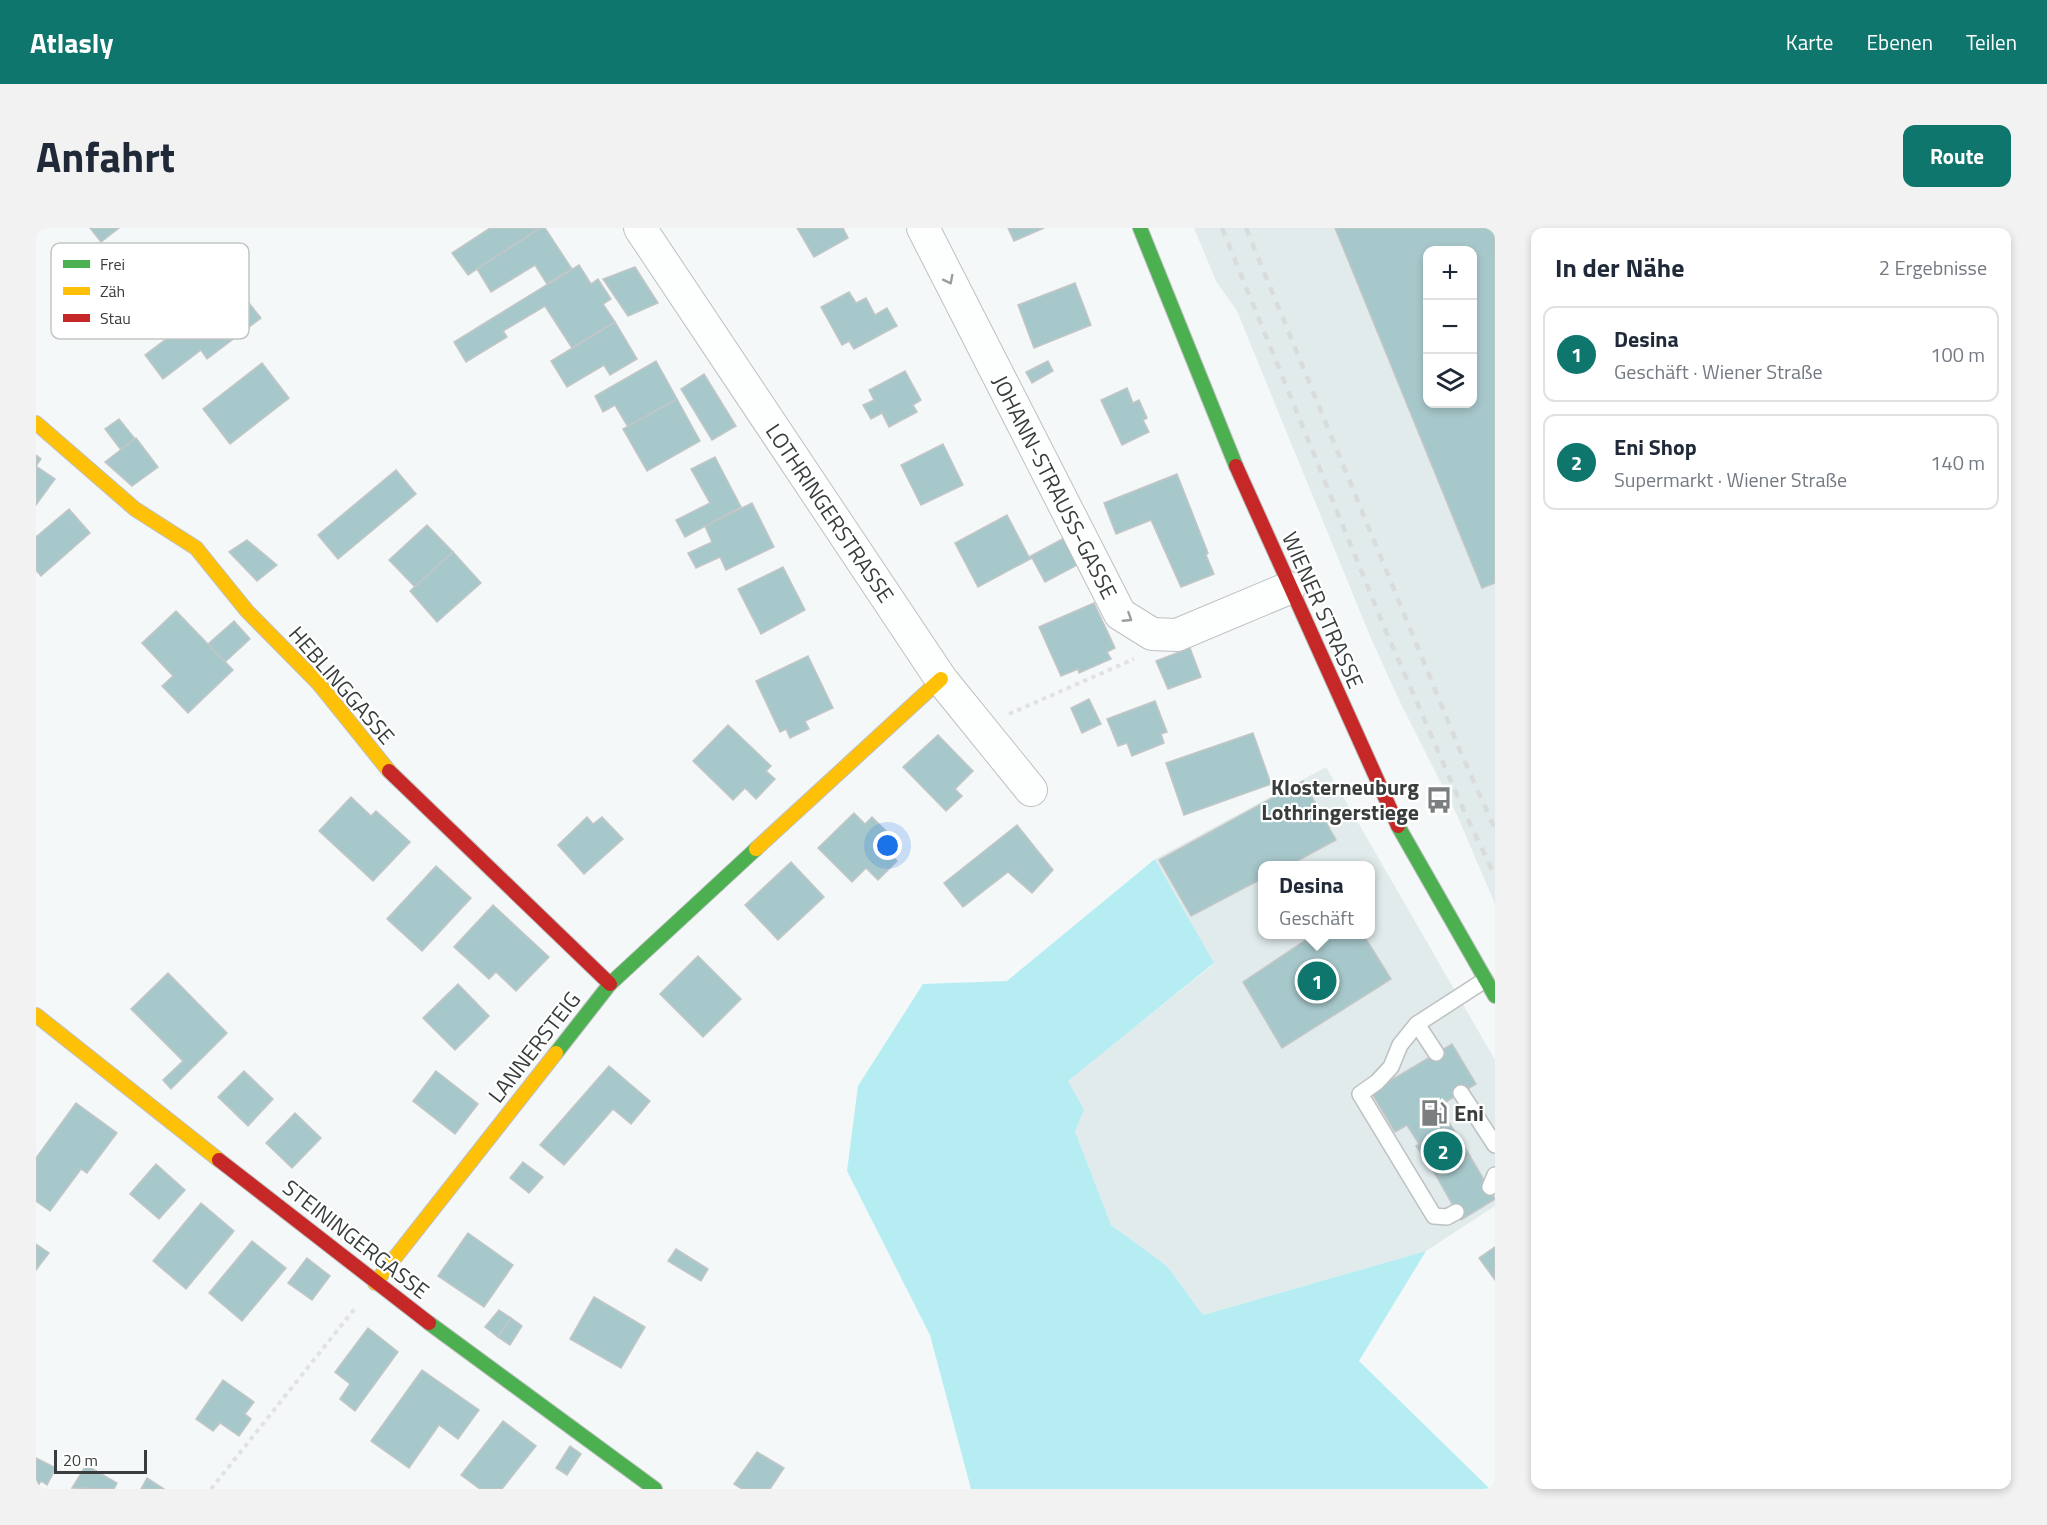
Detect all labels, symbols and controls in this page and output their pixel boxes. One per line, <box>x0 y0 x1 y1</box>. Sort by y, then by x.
text: Atlasly <box>30 21 113 64</box>
text: Karte <box>1786 26 1833 58</box>
text: Ebenen <box>1866 26 1933 58</box>
text: Teilen <box>1966 26 2017 58</box>
text: Anfahrt <box>36 124 175 188</box>
button: Route <box>1903 125 2011 187</box>
legend <box>51 243 249 339</box>
map controls <box>1423 246 1477 408</box>
button: + <box>1423 246 1477 300</box>
text: In der Nähe <box>1555 248 1684 287</box>
text: Frei <box>100 252 125 276</box>
text: 2 Ergebnisse <box>1879 252 1987 283</box>
one-way arrow <box>942 274 954 285</box>
text: Zäh <box>100 279 125 303</box>
button: − <box>1423 300 1477 354</box>
text: Stau <box>100 306 131 330</box>
text: Desina <box>1614 322 1679 356</box>
text: 1 <box>1571 339 1582 370</box>
text: 100 m <box>1930 339 1985 370</box>
button: layers <box>1423 354 1477 408</box>
text: Geschäft · Wiener Straße <box>1614 356 1823 387</box>
street label: JOHANN-STRAUSS-GASSE <box>984 369 1126 605</box>
street label: LOTHRINGERSTRASSE <box>757 417 903 609</box>
text: Eni Shop <box>1614 430 1697 464</box>
text: 2 <box>1571 447 1582 478</box>
text: 140 m <box>1930 447 1985 478</box>
text: Supermarkt · Wiener Straße <box>1614 464 1847 495</box>
street label: WIENER STRASSE <box>1273 526 1373 694</box>
one-way arrow <box>1122 611 1132 623</box>
street label: HEBLINGGASSE <box>281 618 403 752</box>
place label: Klosterneuburg Lothringerstiege <box>1261 770 1419 829</box>
bus stop icon: Klosterneuburg Lothringerstiege <box>1424 785 1454 815</box>
your location <box>873 831 902 860</box>
popup <box>1258 861 1375 939</box>
text: Desina <box>1279 868 1344 902</box>
text: Geschäft <box>1279 902 1354 933</box>
pin: 1 <box>1298 958 1336 1004</box>
street label: LANNERSTEIG <box>479 984 589 1110</box>
place label: Eni <box>1454 1096 1484 1130</box>
fuel station icon: Eni <box>1419 1098 1449 1128</box>
pin: 2 <box>1424 1128 1462 1174</box>
street label: STEININGERGASSE <box>275 1171 437 1307</box>
scale bar <box>54 1447 147 1474</box>
text: 20 m <box>63 1448 98 1472</box>

